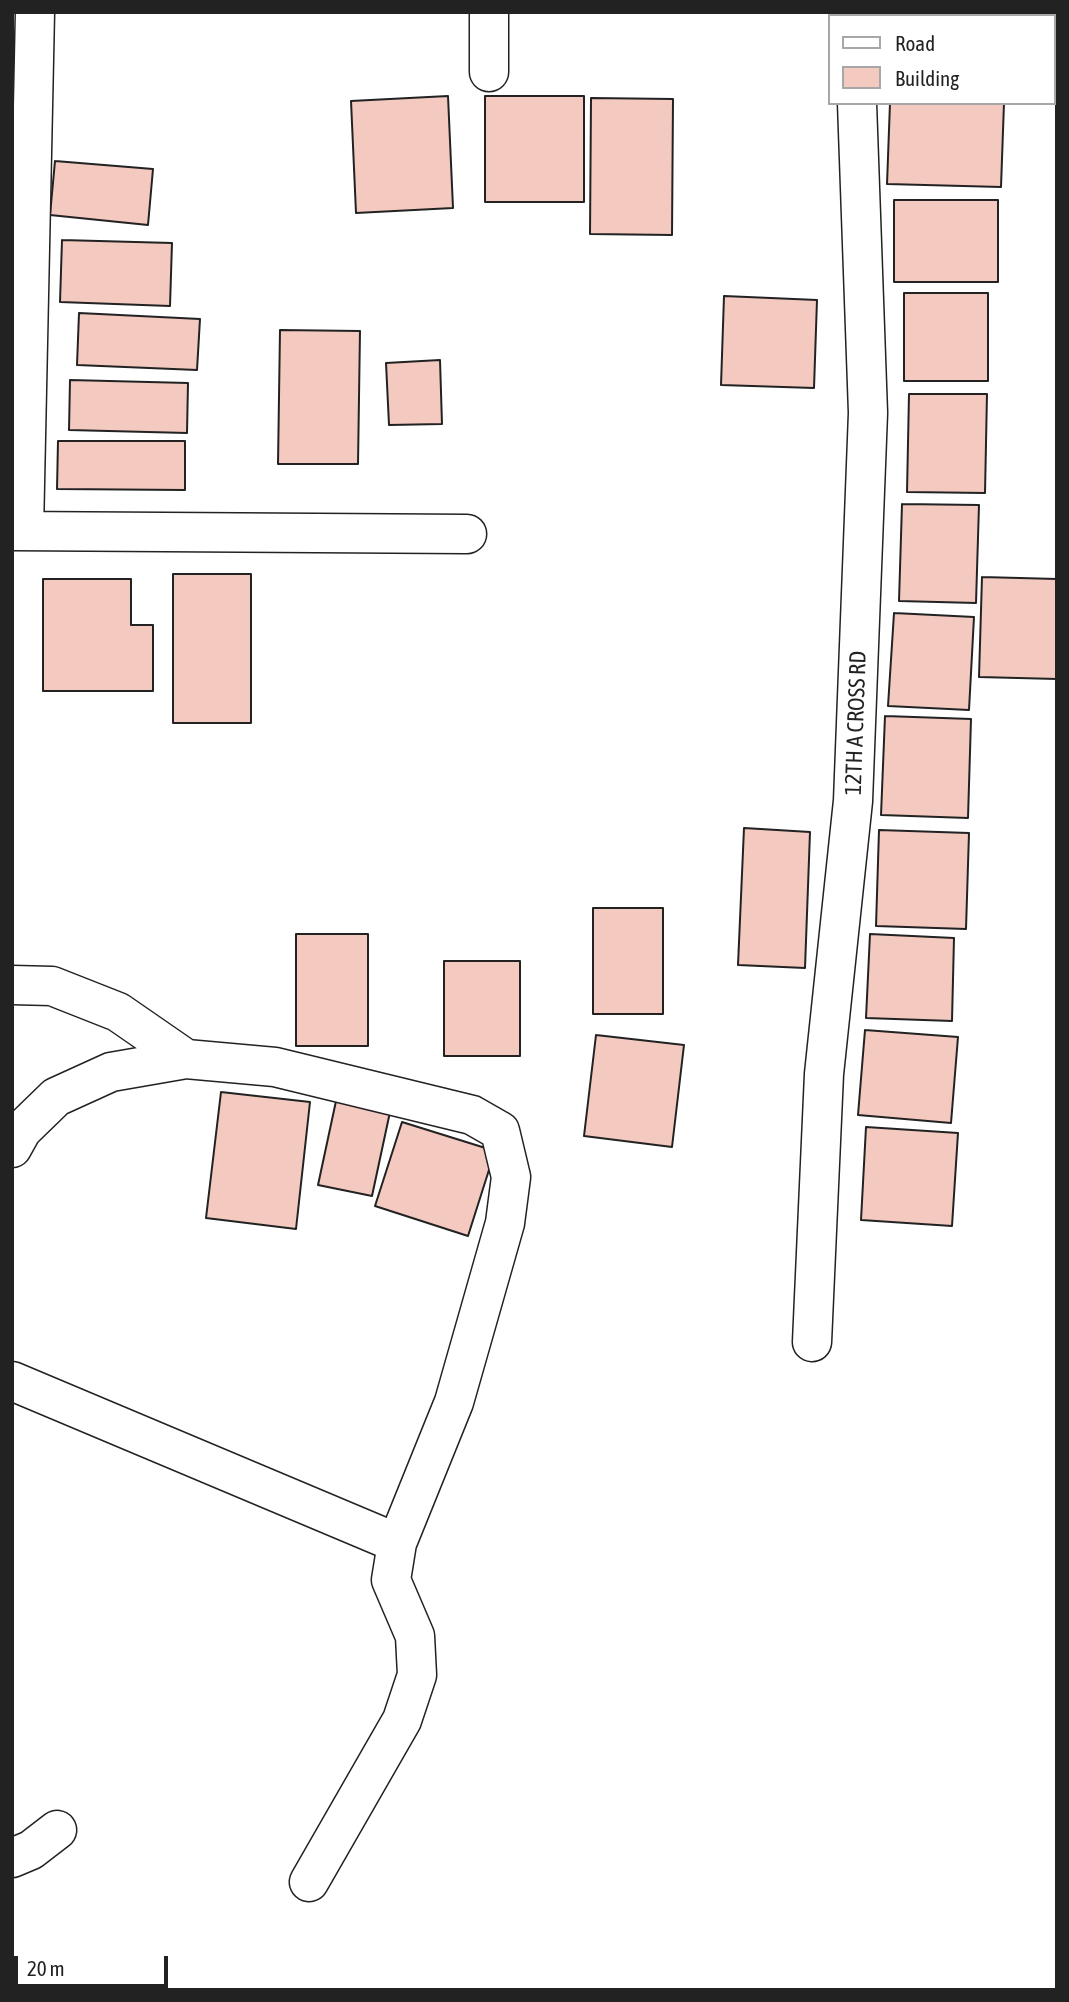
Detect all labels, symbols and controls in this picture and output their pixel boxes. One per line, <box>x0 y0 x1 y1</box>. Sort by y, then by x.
legend <box>828 14 1055 105</box>
text: Road <box>895 31 935 55</box>
text: Building <box>895 66 959 90</box>
street label: 12TH A CROSS RD <box>840 650 872 796</box>
scale bar <box>18 1942 172 1986</box>
text: 20 m <box>27 1956 65 1980</box>

